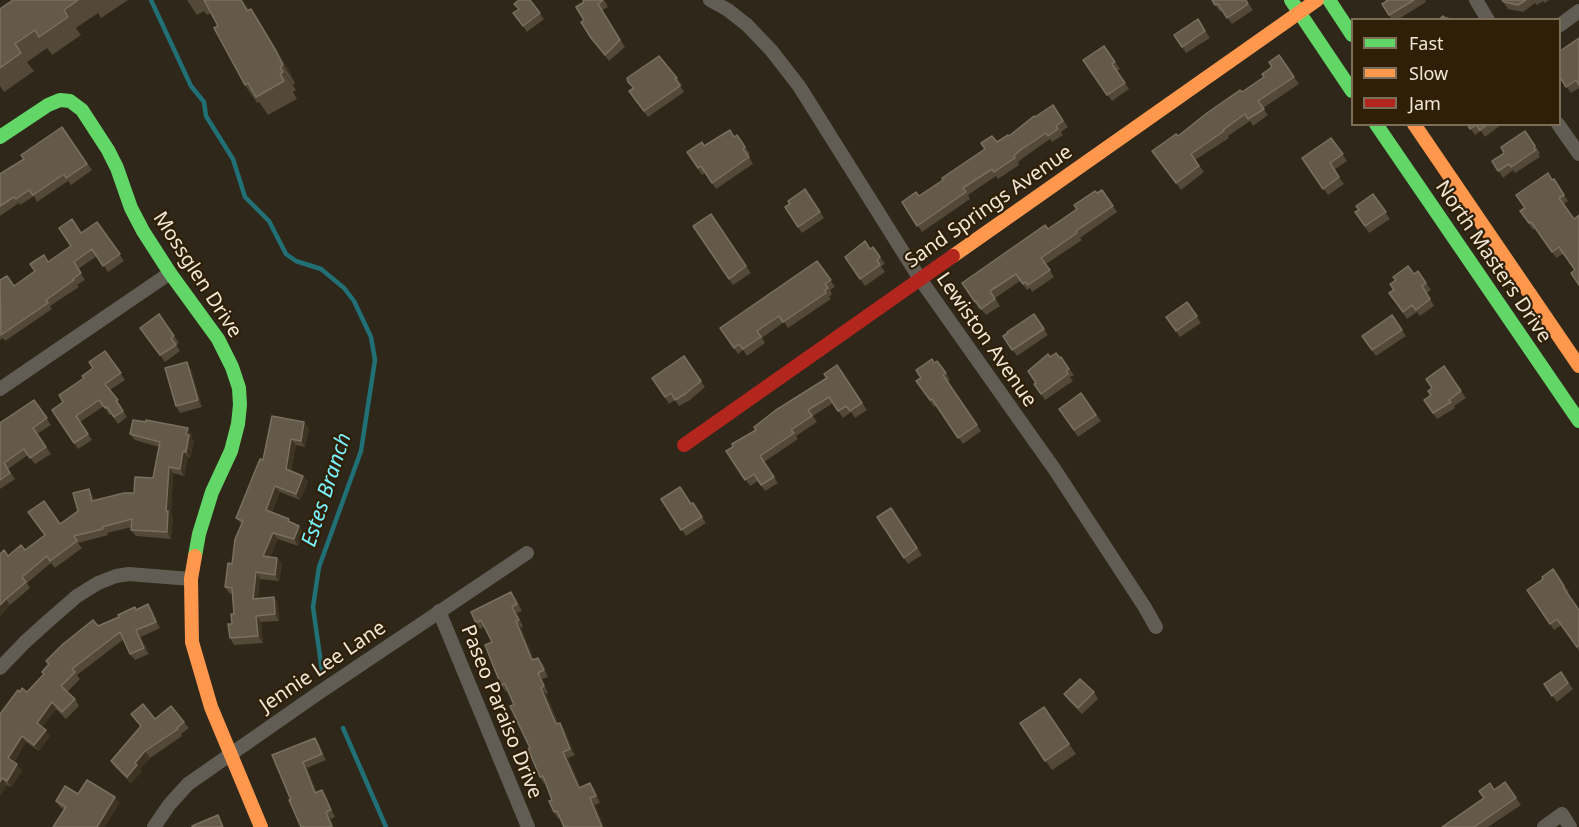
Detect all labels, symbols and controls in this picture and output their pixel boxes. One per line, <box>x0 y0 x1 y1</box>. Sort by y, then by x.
legend <box>1351 18 1561 126</box>
text: Fast <box>1409 31 1444 55</box>
text: Slow <box>1409 61 1448 85</box>
text: Jam <box>1409 91 1441 115</box>
street label: Sand Springs Avenue <box>901 140 1077 274</box>
street label: North Masters Drive <box>1430 176 1556 348</box>
street label: Mossglen Drive <box>147 208 247 342</box>
street label: Lewiston Avenue <box>931 268 1041 412</box>
water label: Estes Branch <box>297 430 357 550</box>
street label: Jennie Lee Lane <box>255 616 391 718</box>
street label: Paseo Paraiso Drive <box>455 622 547 802</box>

